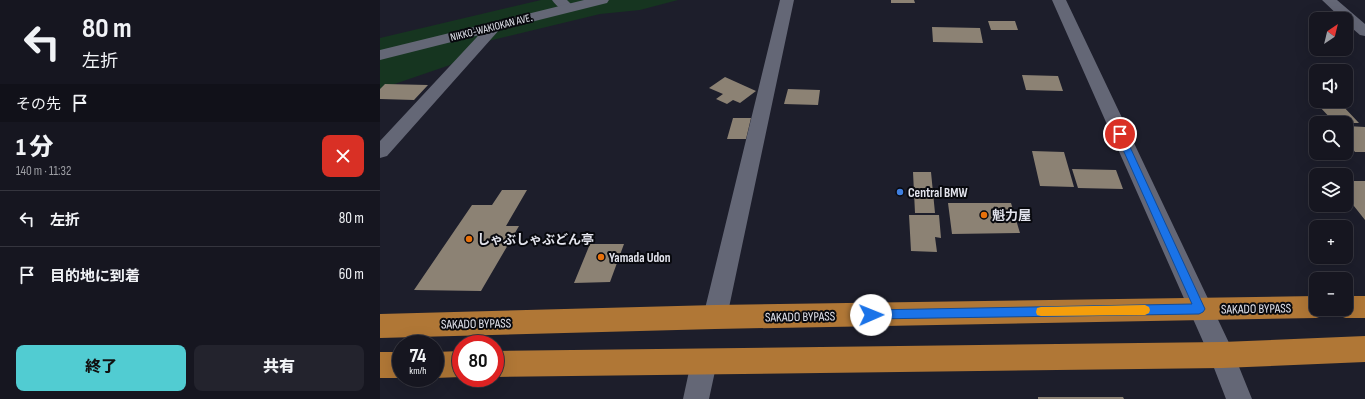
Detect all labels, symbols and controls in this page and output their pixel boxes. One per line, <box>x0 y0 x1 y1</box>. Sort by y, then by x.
street label: NIKKO-WAKIOKAN AVE. <box>449 11 533 44</box>
text: 80 m <box>82 12 131 45</box>
north arrow <box>1309 12 1353 56</box>
map controls <box>1309 12 1353 316</box>
icon: left <box>16 16 68 68</box>
text: 左折 <box>82 51 118 72</box>
button: sound <box>1309 64 1353 108</box>
icon: arrive <box>69 92 91 114</box>
text: その先 <box>16 95 61 114</box>
button: search <box>1309 116 1353 160</box>
pin <box>1103 117 1137 151</box>
icon: arrive <box>1109 123 1131 145</box>
text: 1 分 <box>16 133 54 162</box>
button: close <box>322 135 364 177</box>
text: 140 m · 11:32 <box>16 163 71 179</box>
button: layers <box>1309 168 1353 212</box>
place label: Central BMW <box>908 185 968 201</box>
marker: Central BMW <box>895 187 905 197</box>
icon: left <box>16 208 38 230</box>
place label: 魁力屋 <box>992 208 1031 224</box>
text: 80 m <box>339 209 364 228</box>
marker: 魁力屋 <box>979 210 989 220</box>
text: 左折 <box>50 211 80 230</box>
button: + <box>1309 220 1353 264</box>
place label: しゃぶしゃぶどん亭 <box>477 232 594 248</box>
marker: しゃぶしゃぶどん亭 <box>464 234 474 244</box>
place label: Yamada Udon <box>609 250 671 266</box>
marker: Yamada Udon <box>596 252 606 262</box>
icon: arrive <box>16 264 38 286</box>
text: 60 m <box>339 265 364 284</box>
text: 目的地に到着 <box>50 267 140 286</box>
button: − <box>1309 272 1353 316</box>
position arrow <box>850 294 892 336</box>
street label: SAKADO BYPASS <box>1221 300 1292 318</box>
street label: SAKADO BYPASS <box>765 308 836 326</box>
street label: SAKADO BYPASS <box>441 315 512 333</box>
speed limit sign: 80 <box>452 335 504 387</box>
text: 74 <box>410 344 426 368</box>
button: 終了 <box>16 345 186 391</box>
button: 共有 <box>194 345 364 391</box>
text: km/h <box>409 365 427 377</box>

